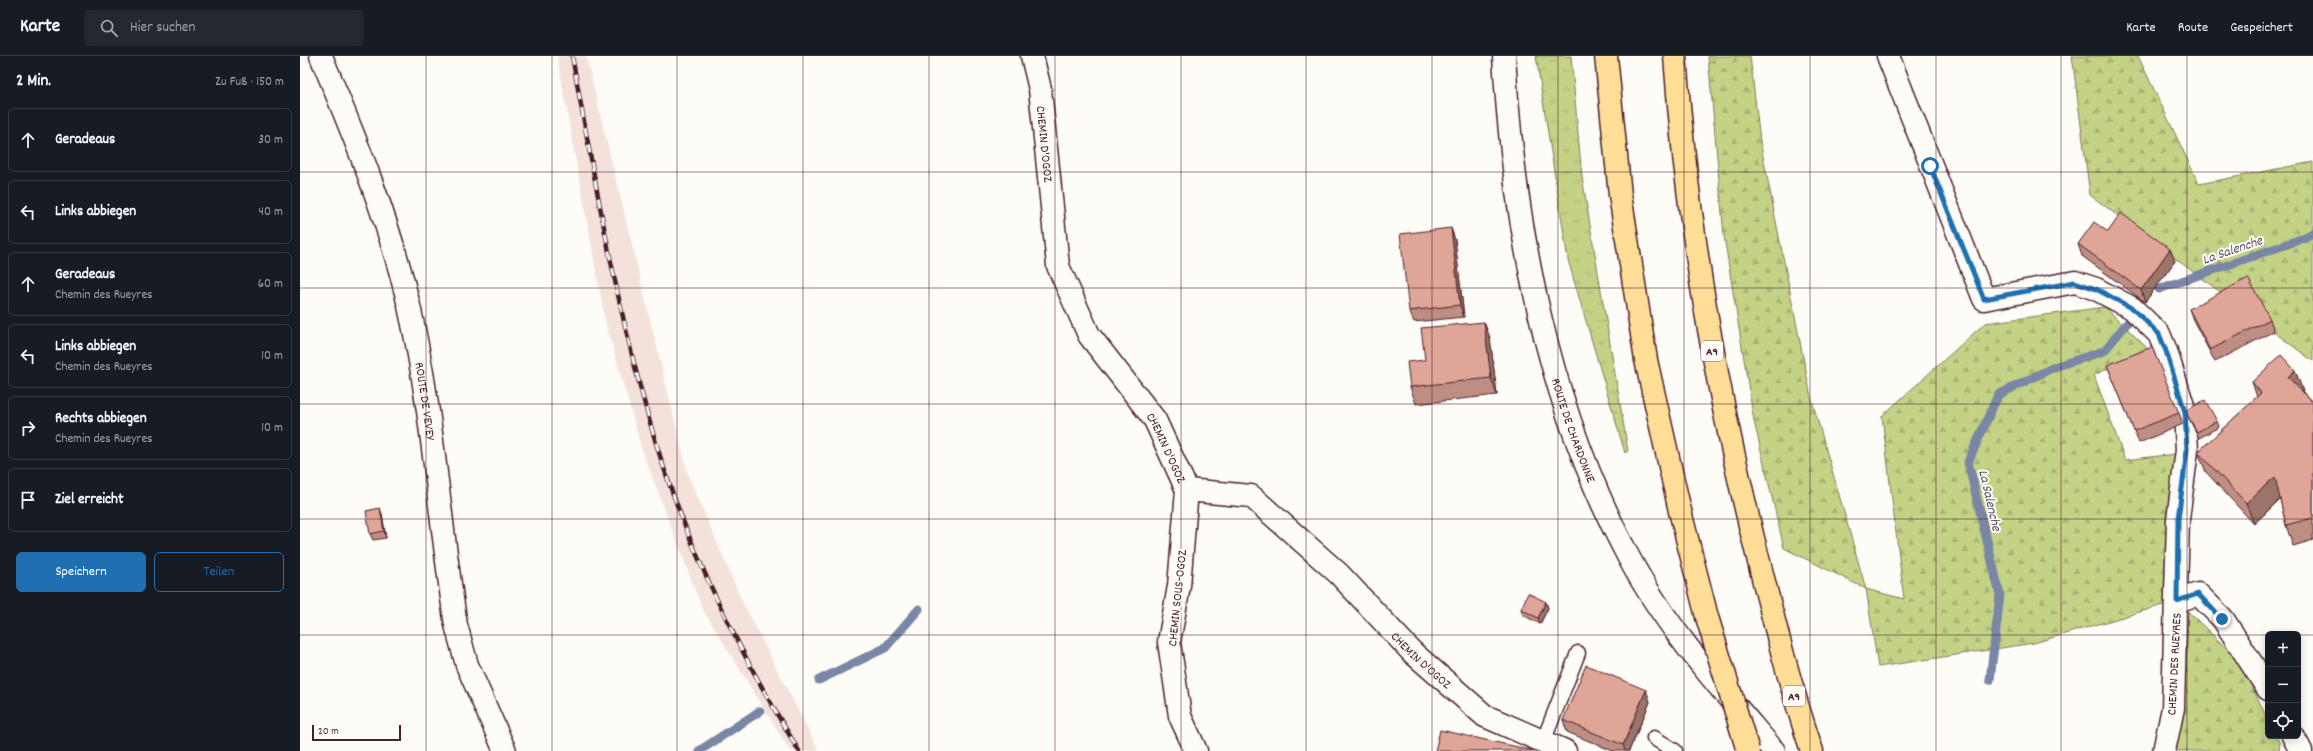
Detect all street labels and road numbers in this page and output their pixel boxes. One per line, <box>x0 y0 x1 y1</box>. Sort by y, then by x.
street label: CHEMIN D'OGOZ <box>1030 105 1056 183</box>
road number: A9 <box>1701 341 1723 361</box>
street label: ROUTE DE VEVEY <box>408 361 439 443</box>
street label: ROUTE DE CHARDONNE <box>1545 376 1599 486</box>
street label: CHEMIN D'OGOZ <box>1140 409 1190 487</box>
street label: CHEMIN SOUS-OGOZ <box>1164 549 1193 647</box>
street label: CHEMIN DES RUEYRES <box>2163 612 2188 716</box>
street label: CHEMIN D'OGOZ <box>1385 628 1455 695</box>
road number: A9 <box>1783 686 1805 706</box>

